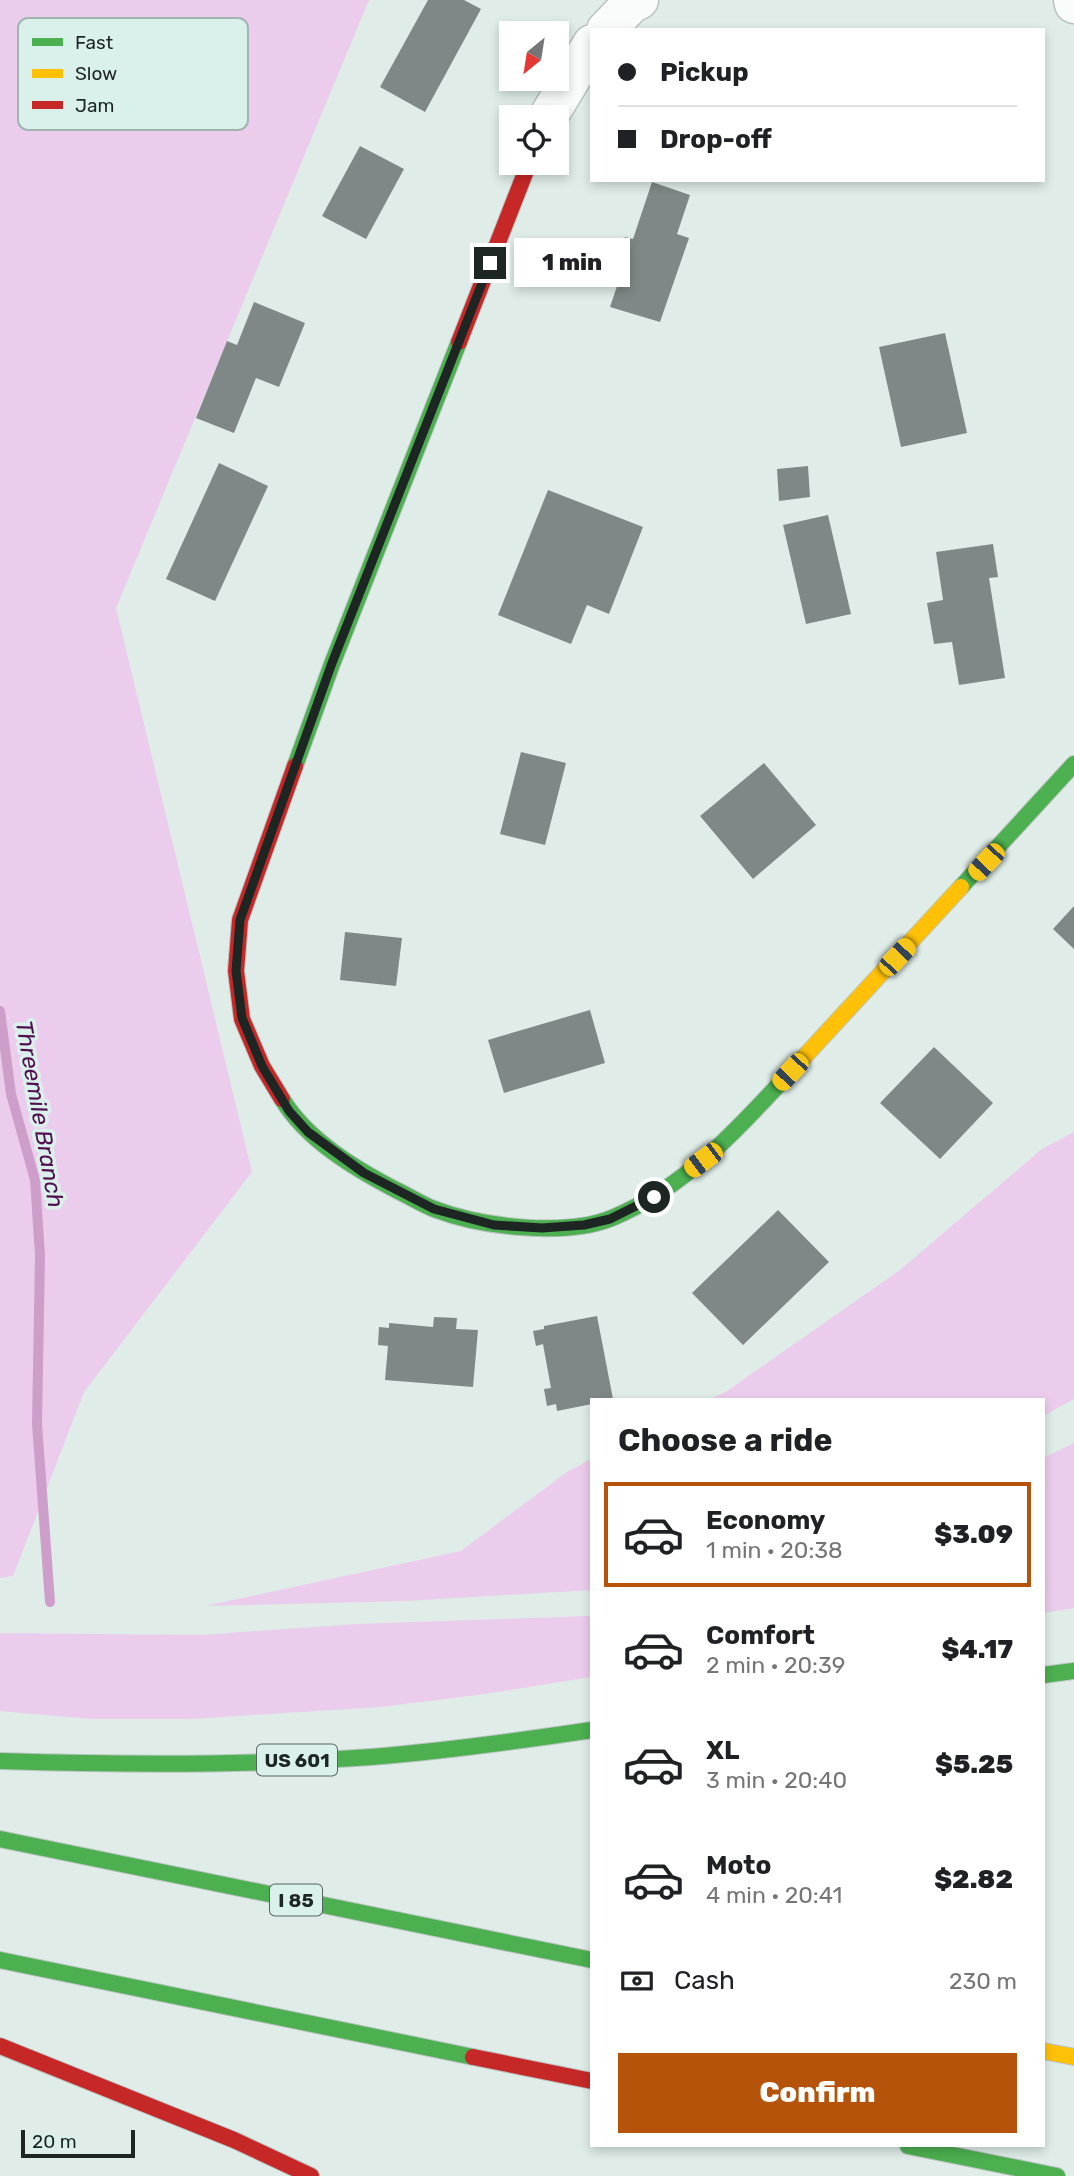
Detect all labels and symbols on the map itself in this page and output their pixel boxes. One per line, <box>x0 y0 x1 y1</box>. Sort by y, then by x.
legend <box>18 18 248 130</box>
north arrow <box>499 21 569 91</box>
text: Fast <box>75 31 114 54</box>
text: Slow <box>75 62 117 85</box>
text: Jam <box>75 94 114 117</box>
callout: 1 min <box>514 238 630 288</box>
route end <box>474 247 506 279</box>
car <box>964 839 1009 885</box>
car <box>875 934 920 980</box>
water label: Threemile Branch <box>10 1018 70 1210</box>
car <box>768 1049 813 1095</box>
car <box>680 1139 727 1181</box>
route start <box>638 1181 670 1213</box>
road number: US 601 <box>257 1744 337 1776</box>
road number: I 85 <box>270 1884 322 1916</box>
scale bar <box>21 2127 135 2159</box>

